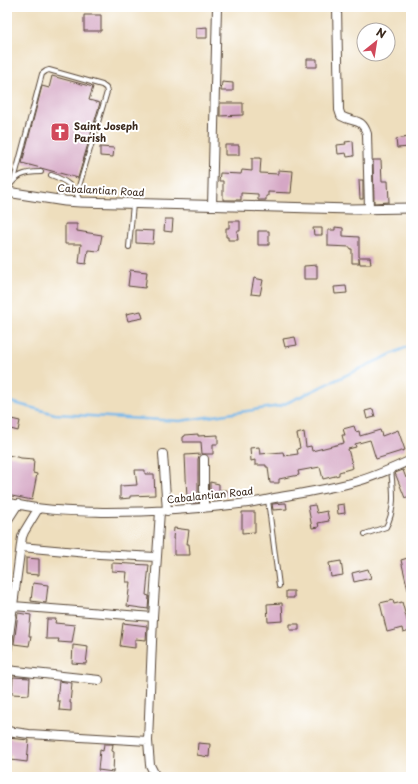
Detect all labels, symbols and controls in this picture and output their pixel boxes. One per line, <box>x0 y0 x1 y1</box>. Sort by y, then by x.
north arrow <box>356 22 396 62</box>
text: N <box>373 23 390 43</box>
place label: Saint Joseph Parish <box>74 118 138 145</box>
church icon: Saint Joseph Parish <box>49 121 71 143</box>
street label: Cabalantian Road <box>57 180 145 199</box>
street label: Cabalantian Road <box>166 482 254 507</box>

